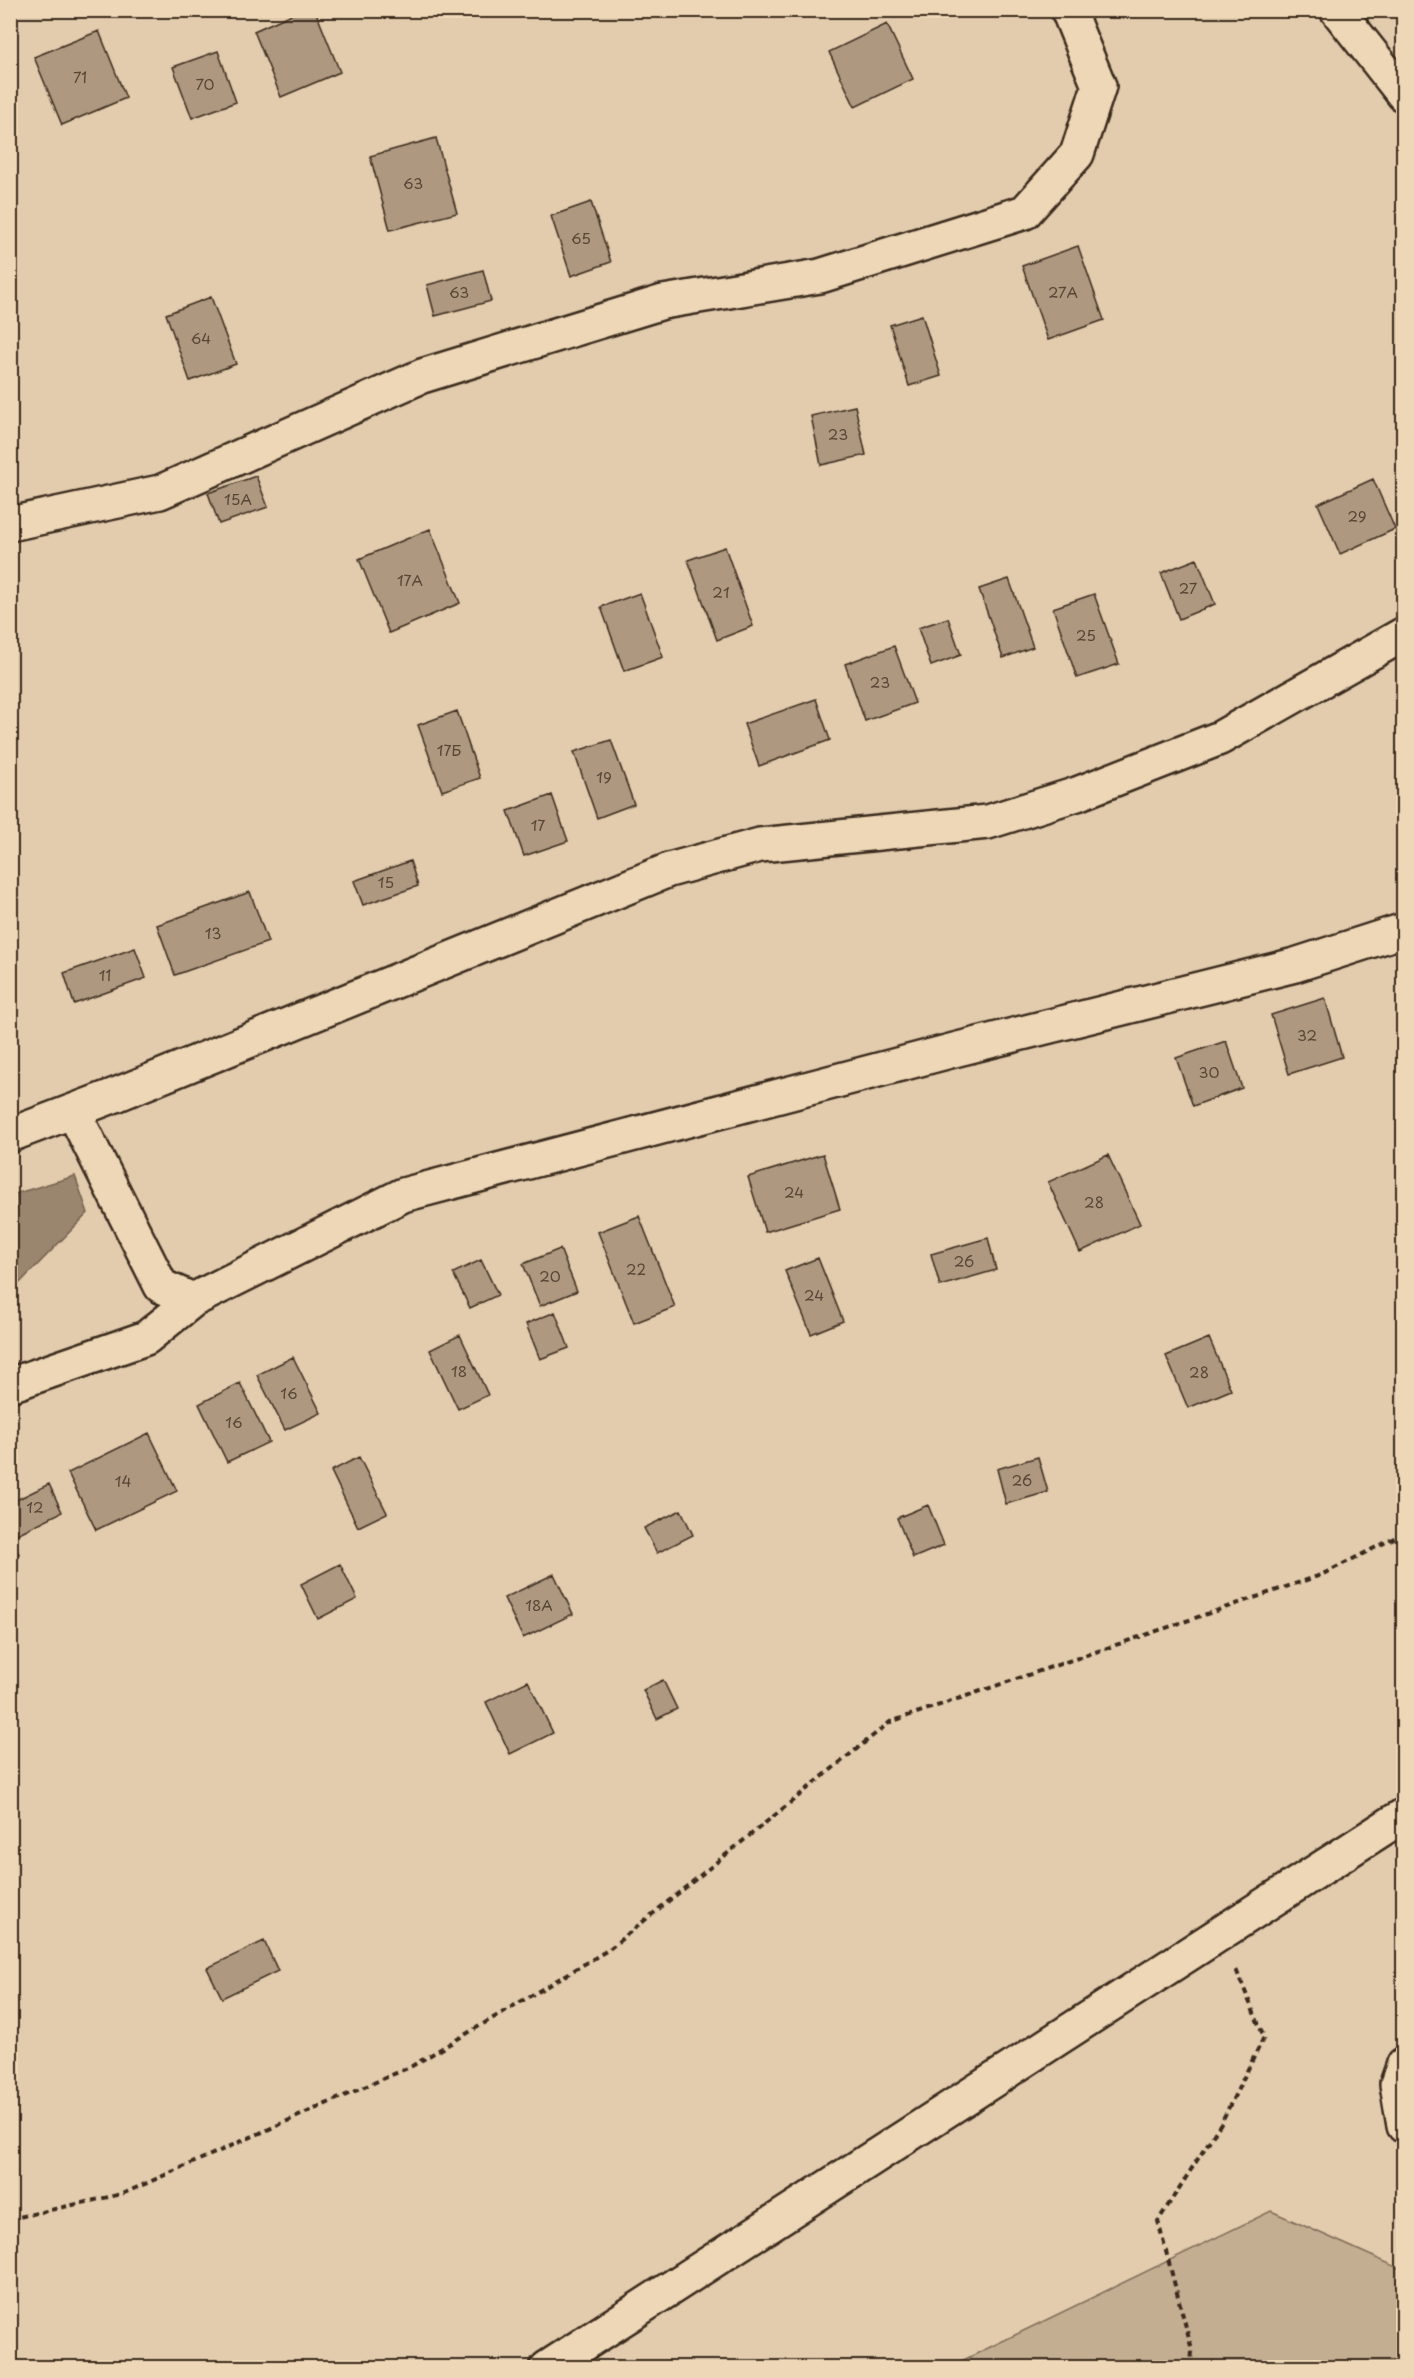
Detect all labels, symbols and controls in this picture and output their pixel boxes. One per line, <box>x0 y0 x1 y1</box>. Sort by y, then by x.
house number: 71 <box>73 65 87 88</box>
house number: 70 <box>195 72 215 95</box>
house number: 63 <box>403 171 423 194</box>
house number: 65 <box>571 226 591 249</box>
house number: 63 <box>449 280 469 303</box>
house number: 27А <box>1048 280 1078 303</box>
house number: 64 <box>191 326 211 349</box>
house number: 23 <box>828 422 848 445</box>
house number: 15А <box>224 487 252 510</box>
house number: 29 <box>1347 504 1367 527</box>
house number: 17А <box>397 568 423 591</box>
house number: 27 <box>1179 576 1198 599</box>
house number: 21 <box>712 580 730 603</box>
house number: 25 <box>1076 623 1096 646</box>
house number: 23 <box>870 670 890 693</box>
house number: 17Б <box>437 738 461 761</box>
house number: 19 <box>596 765 612 788</box>
house number: 17 <box>531 813 545 836</box>
house number: 15 <box>378 870 394 893</box>
house number: 13 <box>205 921 221 944</box>
house number: 11 <box>99 963 111 986</box>
house number: 32 <box>1297 1023 1317 1046</box>
house number: 30 <box>1199 1060 1219 1083</box>
house number: 24 <box>784 1180 804 1203</box>
house number: 28 <box>1084 1190 1104 1213</box>
house number: 26 <box>954 1249 974 1272</box>
house number: 22 <box>626 1257 646 1280</box>
house number: 20 <box>539 1264 561 1287</box>
house number: 24 <box>804 1283 824 1306</box>
house number: 18 <box>451 1359 467 1382</box>
house number: 28 <box>1189 1360 1209 1383</box>
house number: 16 <box>280 1381 298 1404</box>
house number: 16 <box>225 1410 243 1433</box>
house number: 26 <box>1012 1468 1032 1491</box>
house number: 14 <box>115 1469 131 1492</box>
house number: 12 <box>26 1495 44 1518</box>
house number: 18А <box>525 1593 553 1616</box>

